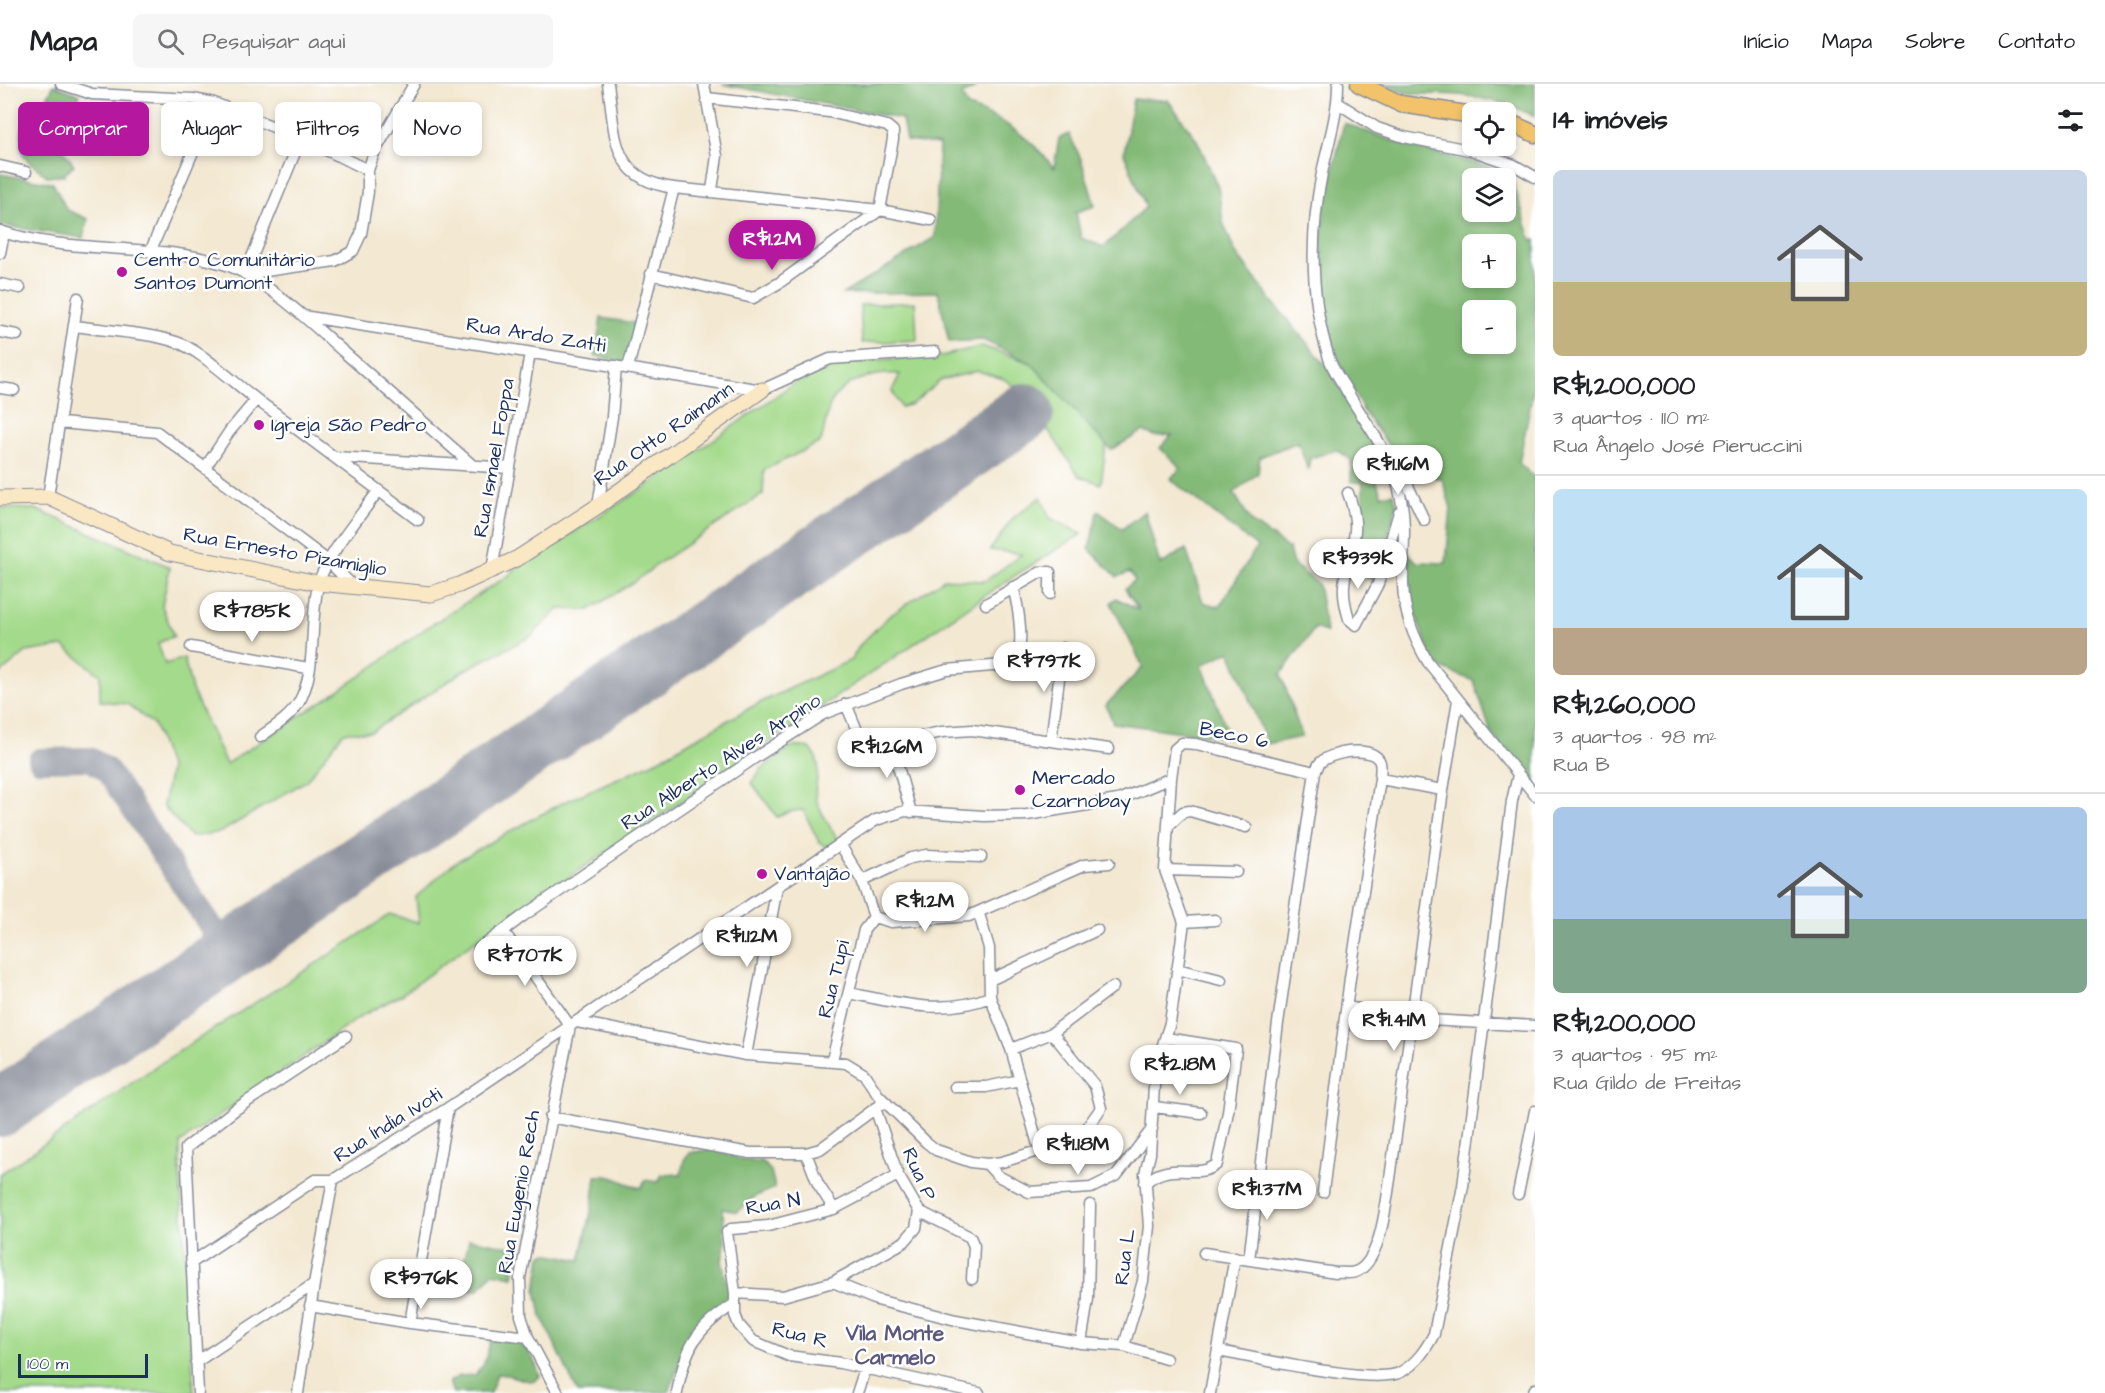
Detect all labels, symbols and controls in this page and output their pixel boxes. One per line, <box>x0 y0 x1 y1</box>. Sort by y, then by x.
search box <box>133 14 553 68</box>
text: Mapa <box>30 22 97 61</box>
icon: search <box>154 25 187 58</box>
text: Pesquisar aqui <box>202 26 345 57</box>
text: Início <box>1744 27 1789 56</box>
text: Mapa <box>1822 27 1872 56</box>
text: Sobre <box>1905 27 1965 56</box>
text: Contato <box>1998 27 2075 56</box>
chip: Comprar <box>18 102 149 156</box>
chip: Alugar <box>161 102 263 156</box>
chip: Filtros <box>275 102 381 156</box>
chip: Novo <box>393 102 482 156</box>
map controls <box>1462 102 1516 354</box>
button: locate <box>1462 102 1516 156</box>
text: 14 imóveis <box>1553 102 1668 138</box>
icon: filters <box>2054 104 2087 137</box>
button: layers <box>1462 168 1516 222</box>
icon: home <box>1766 209 1874 317</box>
pin: R$1.2M <box>723 220 821 271</box>
text: R$1.2M <box>743 225 801 253</box>
button: + <box>1462 234 1516 288</box>
place label: Centro Comunitário Santos Dumont <box>134 246 315 297</box>
marker: Centro Comunitário Santos Dumont <box>115 265 129 279</box>
button: − <box>1462 300 1516 354</box>
street label: Rua Ardo Zatti <box>464 310 608 360</box>
text: R$1,200,000 <box>1553 368 1695 404</box>
street label: Rua Otto Raimann <box>589 375 739 493</box>
street label: Rua Ismael Foppa <box>466 376 522 540</box>
text: 3 quartos · 110 m² <box>1553 404 1710 432</box>
place label: Igreja São Pedro <box>271 411 426 440</box>
marker: Igreja São Pedro <box>252 418 266 432</box>
text: Rua Ângelo José Pieruccini <box>1553 432 1802 460</box>
pin: R$1.16M <box>1343 445 1453 496</box>
text: R$1.16M <box>1367 450 1429 478</box>
street label: Rua Ernesto Pizamiglio <box>181 520 389 585</box>
icon: home <box>1766 528 1874 636</box>
pin: R$939K <box>1309 539 1407 590</box>
text: R$939K <box>1323 544 1393 572</box>
pin: R$785K <box>203 592 301 643</box>
text: R$785K <box>214 597 290 625</box>
pin: R$797K <box>995 642 1093 693</box>
text: R$797K <box>1007 647 1081 675</box>
street label: Rua Alberto Alves Arpino <box>615 687 827 837</box>
text: R$1,260,000 <box>1553 687 1695 723</box>
street label: Beco 6 <box>1197 715 1271 755</box>
text: 3 quartos · 98 m² <box>1553 723 1716 751</box>
pin: R$1.26M <box>832 728 942 779</box>
text: R$1.26M <box>851 733 923 761</box>
text: Rua B <box>1553 751 1610 779</box>
place label: Mercado Czarnobay <box>1032 764 1131 816</box>
marker: Mercado Czarnobay <box>1013 783 1027 797</box>
icon: home <box>1766 846 1874 954</box>
place label: Vantajão <box>774 860 850 888</box>
marker: Vantajão <box>755 867 769 881</box>
pin: R$1.2M <box>876 882 974 933</box>
text: R$1.2M <box>896 887 954 915</box>
pin: R$1.12M <box>692 917 802 968</box>
text: R$1.12M <box>716 922 778 950</box>
pin: R$707K <box>476 936 574 987</box>
street label: Rua Tupi <box>811 937 857 1021</box>
text: R$707K <box>488 941 562 969</box>
pin: R$1.41M <box>1339 1001 1449 1052</box>
text: R$1,200,000 <box>1553 1005 1695 1041</box>
text: R$1.41M <box>1362 1006 1426 1034</box>
text: 3 quartos · 95 m² <box>1553 1041 1718 1069</box>
pin: R$2.18M <box>1125 1045 1235 1096</box>
text: R$2.18M <box>1144 1050 1216 1078</box>
text: Rua Gildo de Freitas <box>1553 1069 1741 1097</box>
street label: Rua Índia Ivoti <box>328 1081 448 1169</box>
street label: Rua Eugenio Rech <box>491 1108 548 1276</box>
pin: R$1.18M <box>1023 1125 1133 1176</box>
text: R$1.18M <box>1047 1130 1109 1158</box>
street label: Rua P <box>895 1143 943 1205</box>
pin: R$1.37M <box>1212 1170 1322 1221</box>
text: R$1.37M <box>1232 1175 1302 1203</box>
street label: Rua N <box>743 1185 803 1223</box>
street label: Rua L <box>1108 1227 1142 1287</box>
pin: R$976K <box>372 1259 470 1310</box>
text: R$976K <box>384 1264 458 1292</box>
street label: Rua R <box>769 1315 831 1355</box>
district label: Vila Monte Carmelo <box>845 1319 945 1372</box>
scale bar <box>18 1351 148 1378</box>
text: 100 m <box>27 1353 68 1375</box>

